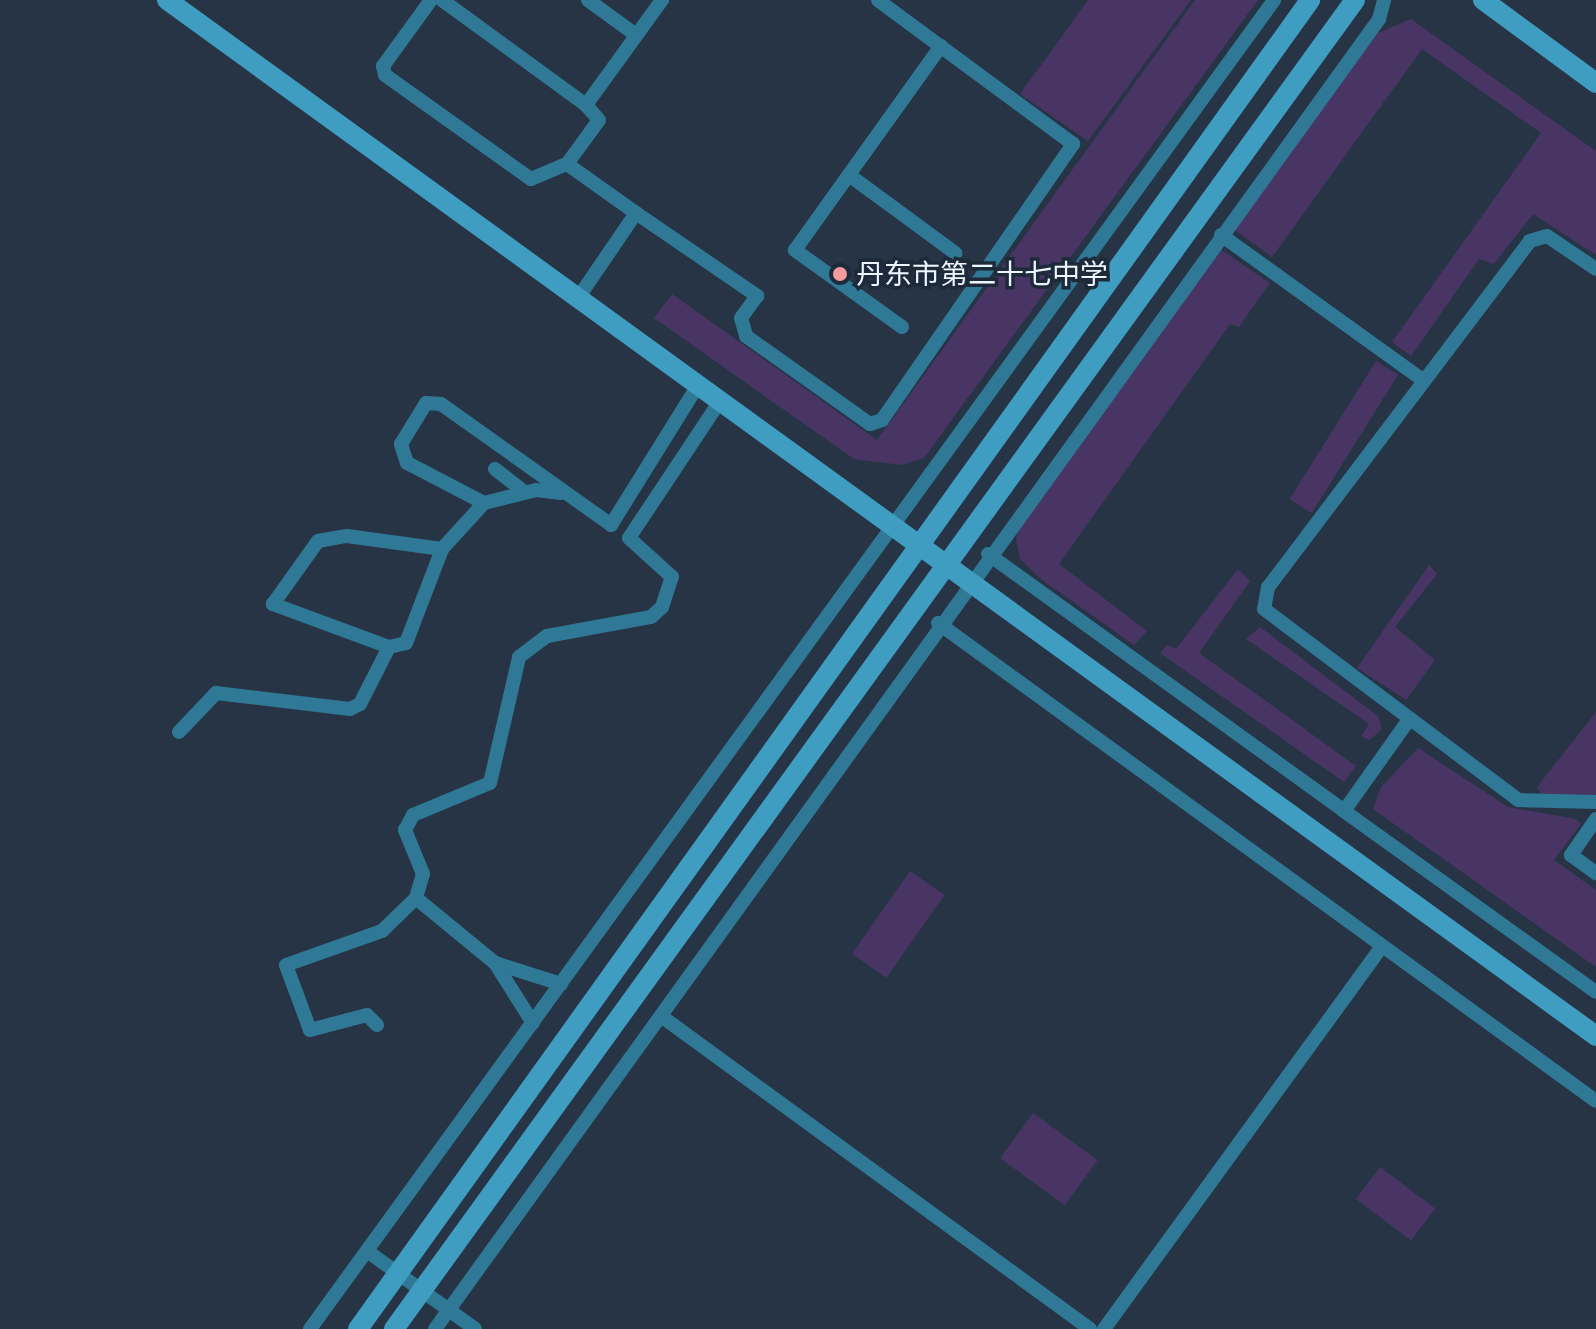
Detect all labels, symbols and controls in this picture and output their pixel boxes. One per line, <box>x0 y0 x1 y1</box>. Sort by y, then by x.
place label: 丹东市第二十七中学 <box>856 257 1108 291</box>
marker: 丹东市第二十七中学 <box>831 265 849 283</box>

